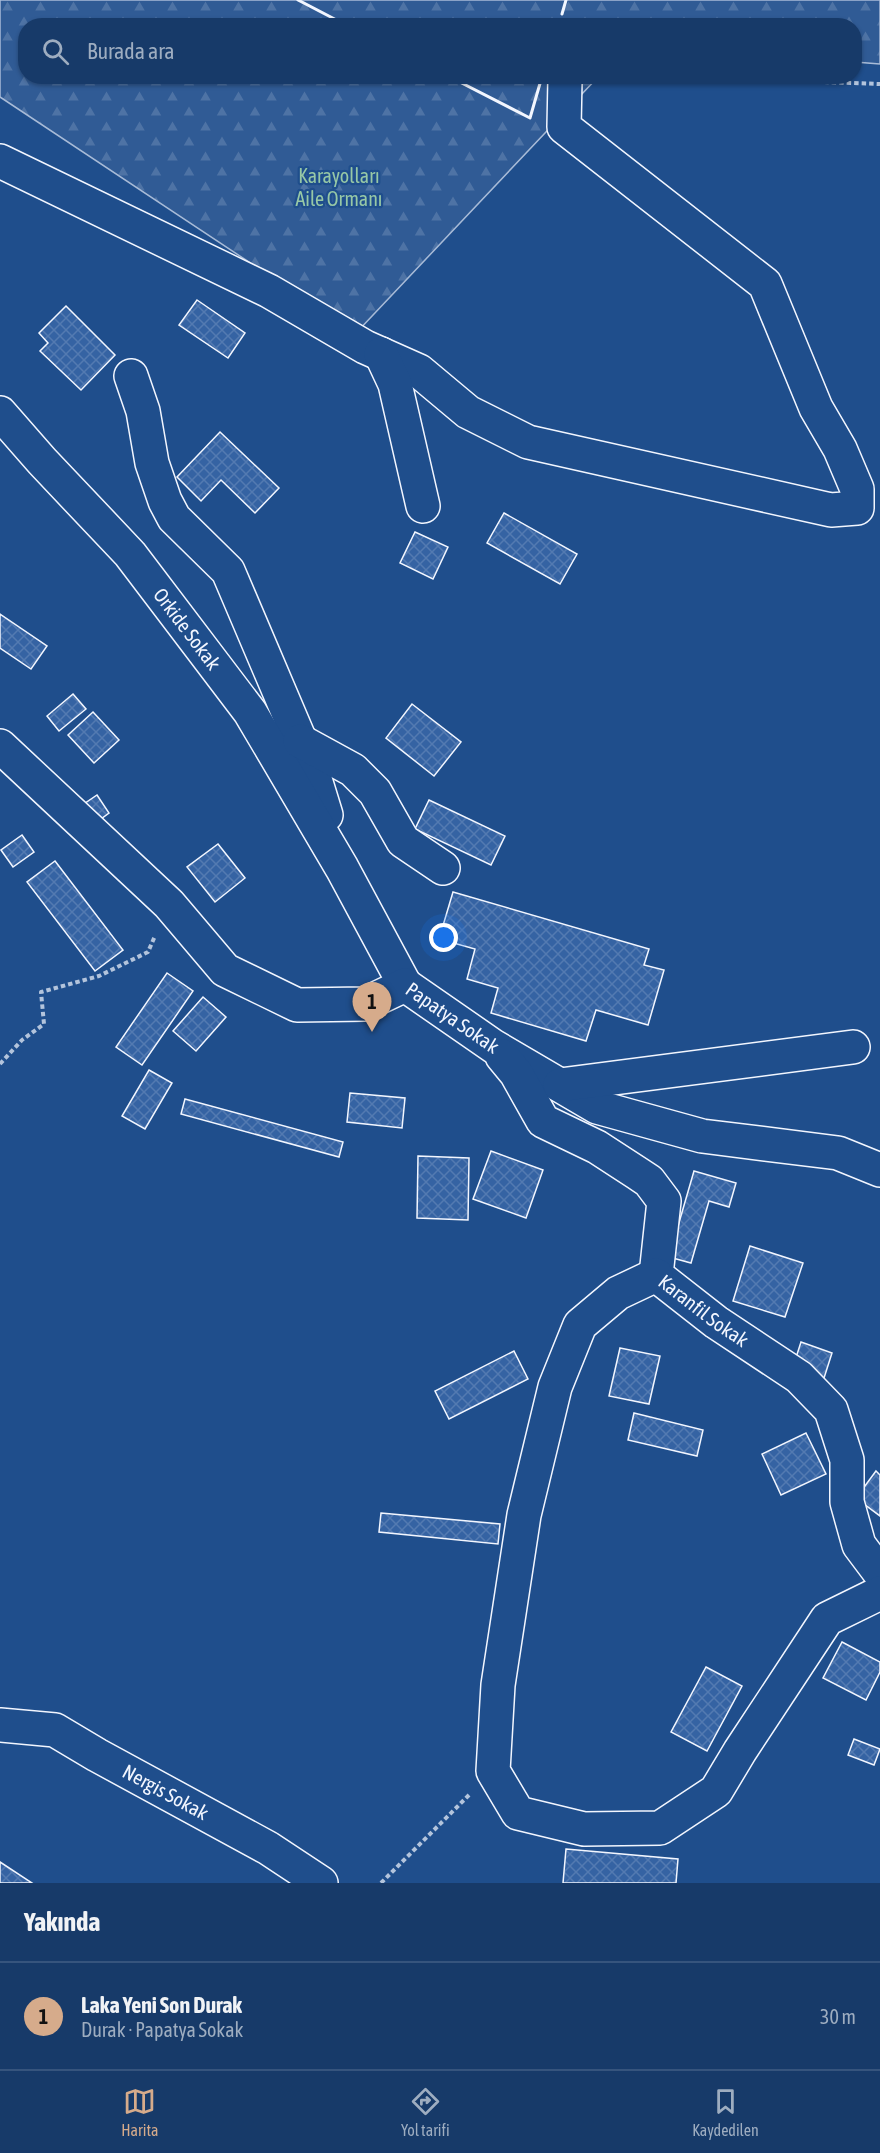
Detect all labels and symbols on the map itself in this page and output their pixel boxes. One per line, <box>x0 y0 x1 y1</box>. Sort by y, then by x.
park label: Karayolları Aile Ormanı <box>296 164 382 210</box>
street label: Orkide Sokak <box>149 583 226 674</box>
your location <box>429 923 458 952</box>
street label: Papatya Sokak <box>402 977 503 1058</box>
pin: 1 <box>352 982 392 1032</box>
street label: Karanfil Sokak <box>654 1269 753 1351</box>
street label: Nergis Sokak <box>119 1759 213 1824</box>

